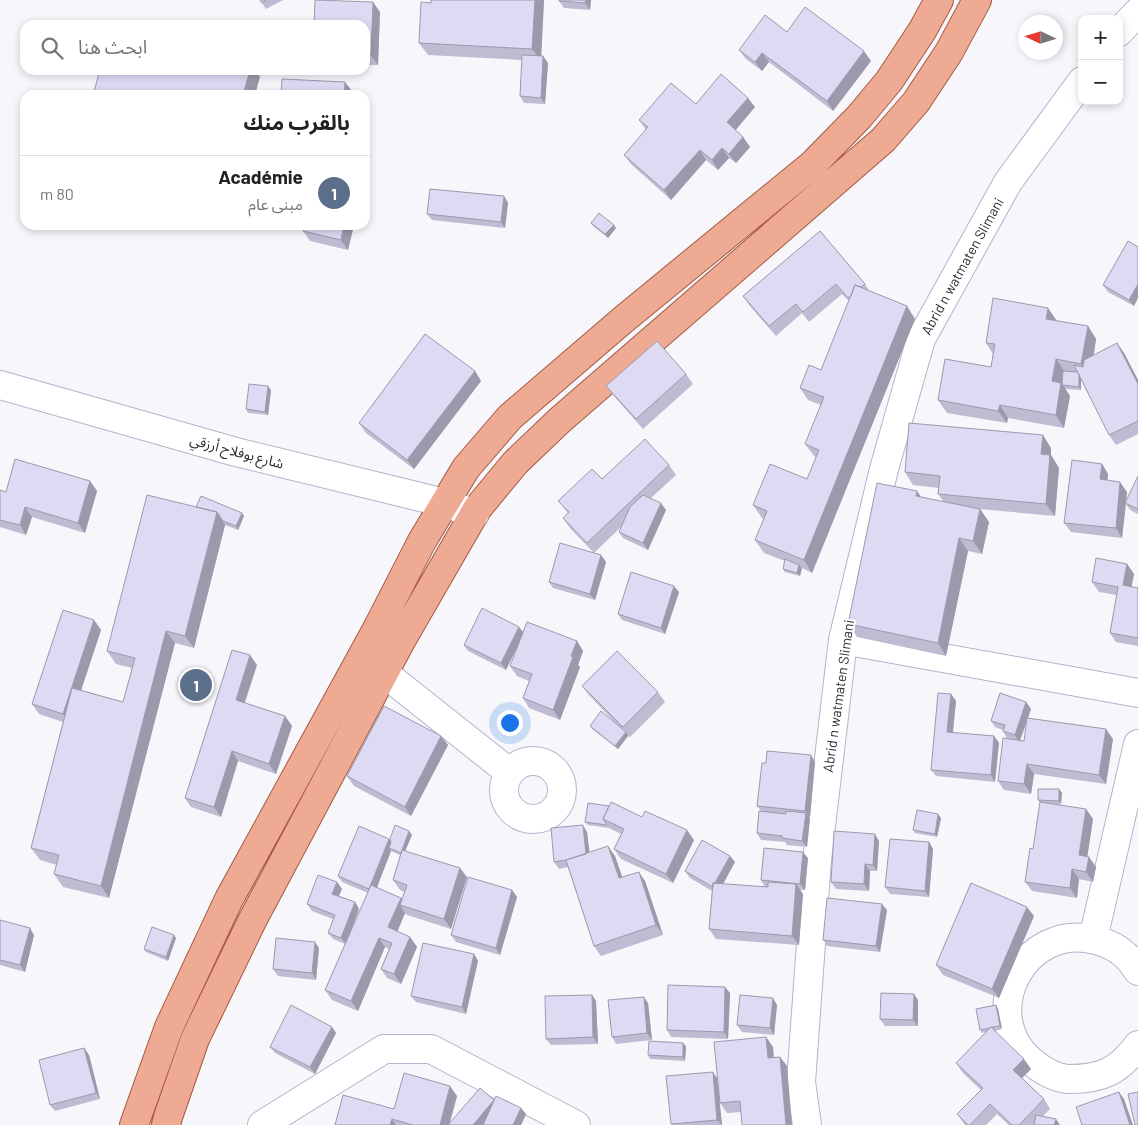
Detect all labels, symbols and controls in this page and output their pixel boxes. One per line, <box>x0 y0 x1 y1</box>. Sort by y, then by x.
north arrow <box>1018 15 1063 60</box>
map controls <box>1078 15 1123 105</box>
button: + <box>1078 15 1123 60</box>
search box <box>20 20 370 75</box>
icon: search <box>38 34 66 62</box>
text: ابحث هنا <box>78 35 147 58</box>
button: − <box>1078 60 1123 105</box>
text: بالقرب منك <box>243 109 350 134</box>
text: Académie <box>218 165 303 188</box>
text: 80 m <box>40 184 74 203</box>
text: 1 <box>331 184 337 203</box>
text: مبنى عام <box>248 194 303 213</box>
street label: Abrid n watmaten Slimani <box>917 195 1007 337</box>
street label: شارع بوفلاح أرزقي <box>187 430 286 475</box>
street label: Abrid n watmaten Slimani <box>819 619 857 773</box>
pin: 1 <box>180 666 212 704</box>
your location <box>497 710 523 736</box>

